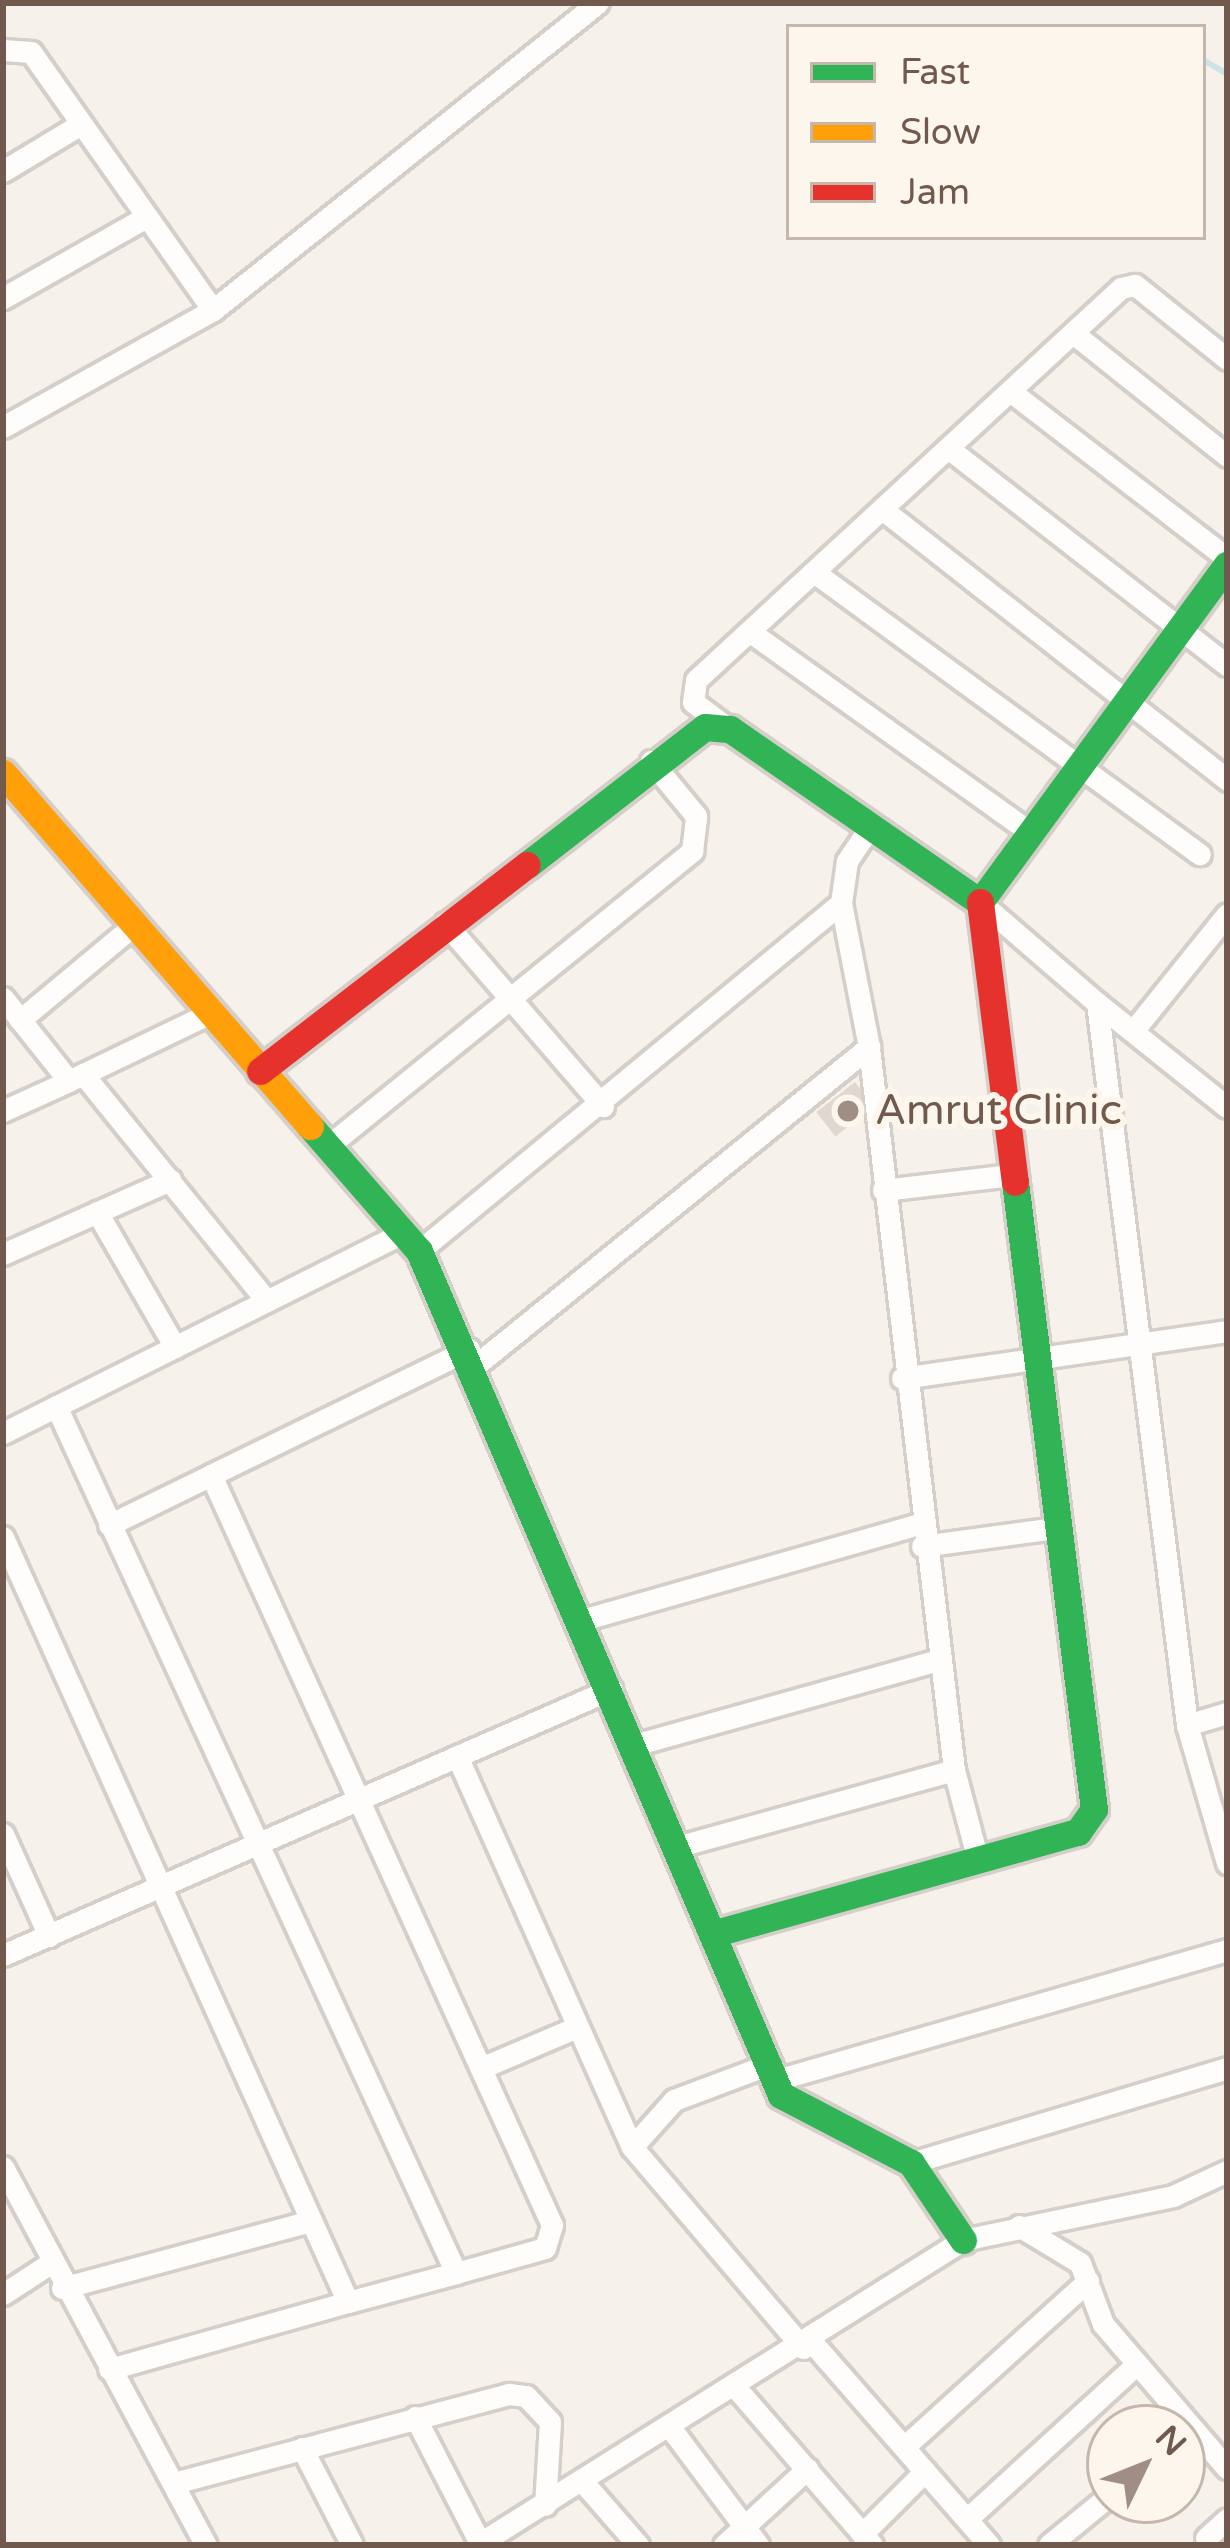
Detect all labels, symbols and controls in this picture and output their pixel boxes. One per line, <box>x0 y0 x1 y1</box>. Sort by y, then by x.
legend <box>786 24 1206 240</box>
text: Fast <box>900 51 970 94</box>
text: Slow <box>900 111 981 154</box>
text: Jam <box>900 171 970 214</box>
place label: Amrut Clinic <box>875 1086 1122 1136</box>
marker: Amrut Clinic <box>832 1095 864 1127</box>
north arrow <box>1086 2404 1206 2524</box>
text: N <box>1147 2418 1194 2464</box>

